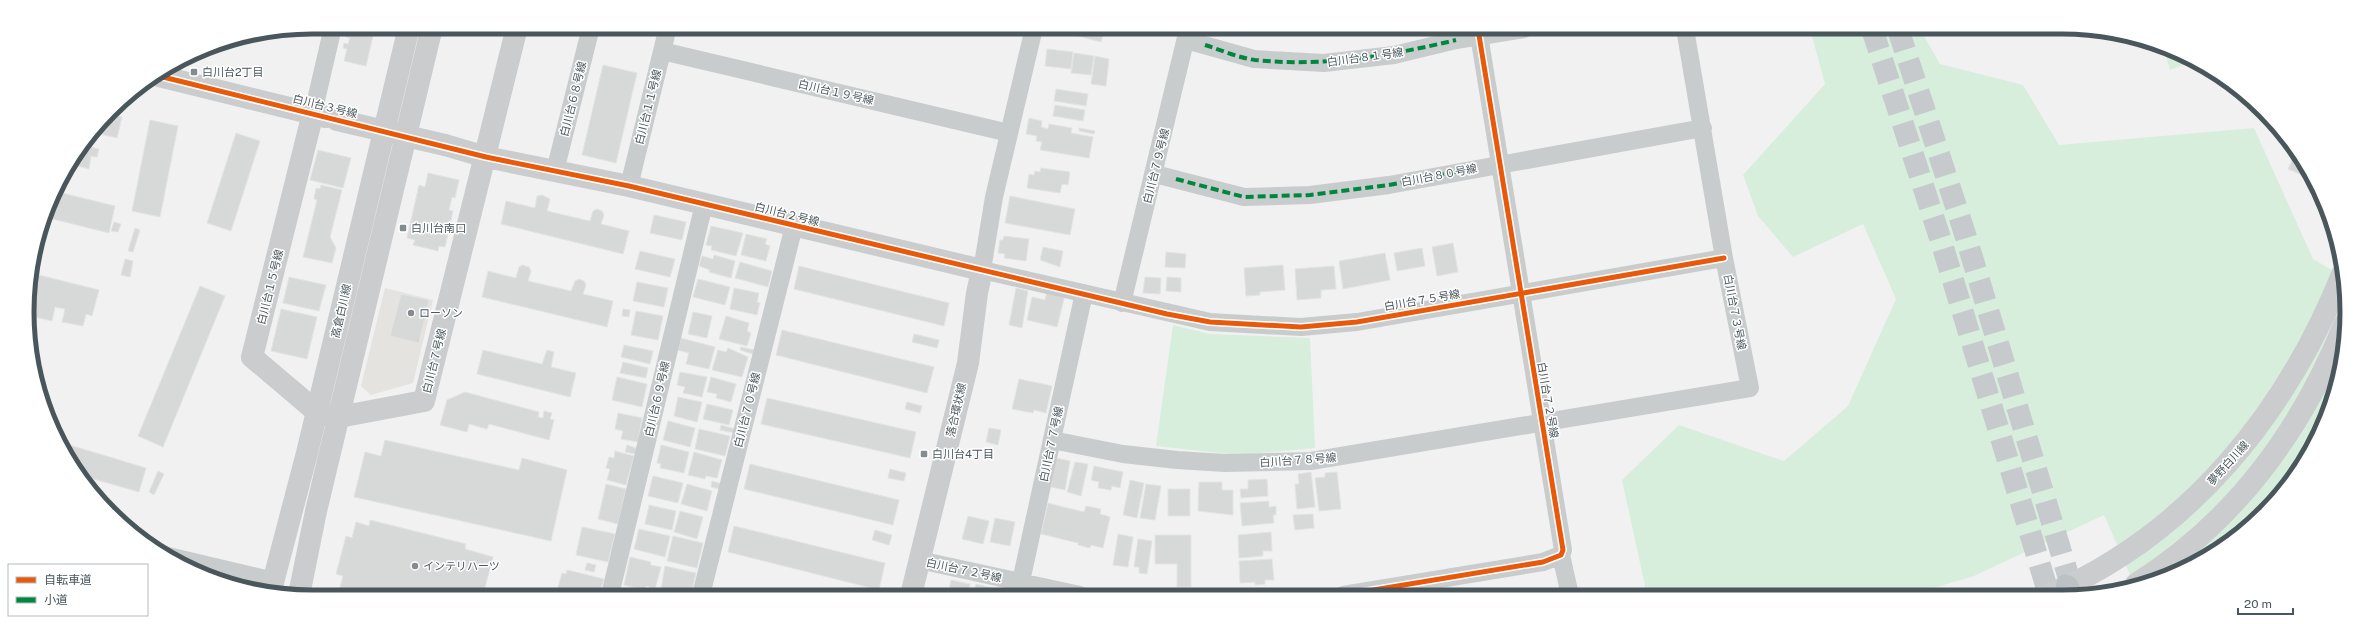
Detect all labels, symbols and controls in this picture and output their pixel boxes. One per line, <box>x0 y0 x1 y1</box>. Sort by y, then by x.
street label: 白川台８１号線 <box>1326 46 1404 68</box>
street label: 白川台６８号線 <box>558 60 588 138</box>
place label: 白川台2丁目 <box>202 66 264 78</box>
marker: 白川台2丁目 <box>189 67 199 77</box>
street label: 白川台１１号線 <box>633 68 663 146</box>
street label: 白川台１９号線 <box>797 77 875 107</box>
street label: 白川台３号線 <box>292 92 358 120</box>
street label: 白川台７９号線 <box>1141 127 1171 205</box>
street label: 白川台８０号線 <box>1400 162 1478 188</box>
street label: 白川台２号線 <box>754 200 820 228</box>
place label: 白川台南口 <box>411 222 466 234</box>
marker: 白川台南口 <box>398 223 408 233</box>
street label: 白川台１５号線 <box>255 248 285 326</box>
street label: 白川台７３号線 <box>1722 273 1748 351</box>
street label: 高倉白川線 <box>329 283 353 339</box>
street label: 白川台７５号線 <box>1383 287 1461 313</box>
place label: ローソン <box>419 307 463 319</box>
marker: ローソン <box>406 308 416 318</box>
street label: 白川台７号線 <box>420 328 448 394</box>
street label: 白川台６９号線 <box>642 360 672 438</box>
street label: 白川台７２号線 <box>1535 361 1561 439</box>
street label: 白川台７０号線 <box>732 371 762 449</box>
street label: 落合環状線 <box>944 382 968 438</box>
street label: 白川台７７号線 <box>1037 405 1065 483</box>
street label: 夢野白川線 <box>2205 439 2251 487</box>
place label: 白川台4丁目 <box>932 448 994 460</box>
marker: 白川台4丁目 <box>919 449 929 459</box>
street label: 白川台７８号線 <box>1259 451 1337 469</box>
street label: 白川台７２号線 <box>925 556 1003 584</box>
place label: インテリハーツ <box>423 560 500 572</box>
marker: インテリハーツ <box>410 561 420 571</box>
legend <box>8 564 148 616</box>
text: 自転車道 <box>44 573 92 587</box>
scale bar <box>2238 590 2293 616</box>
text: 小道 <box>44 593 68 607</box>
text: 20 m <box>2244 597 2272 611</box>

